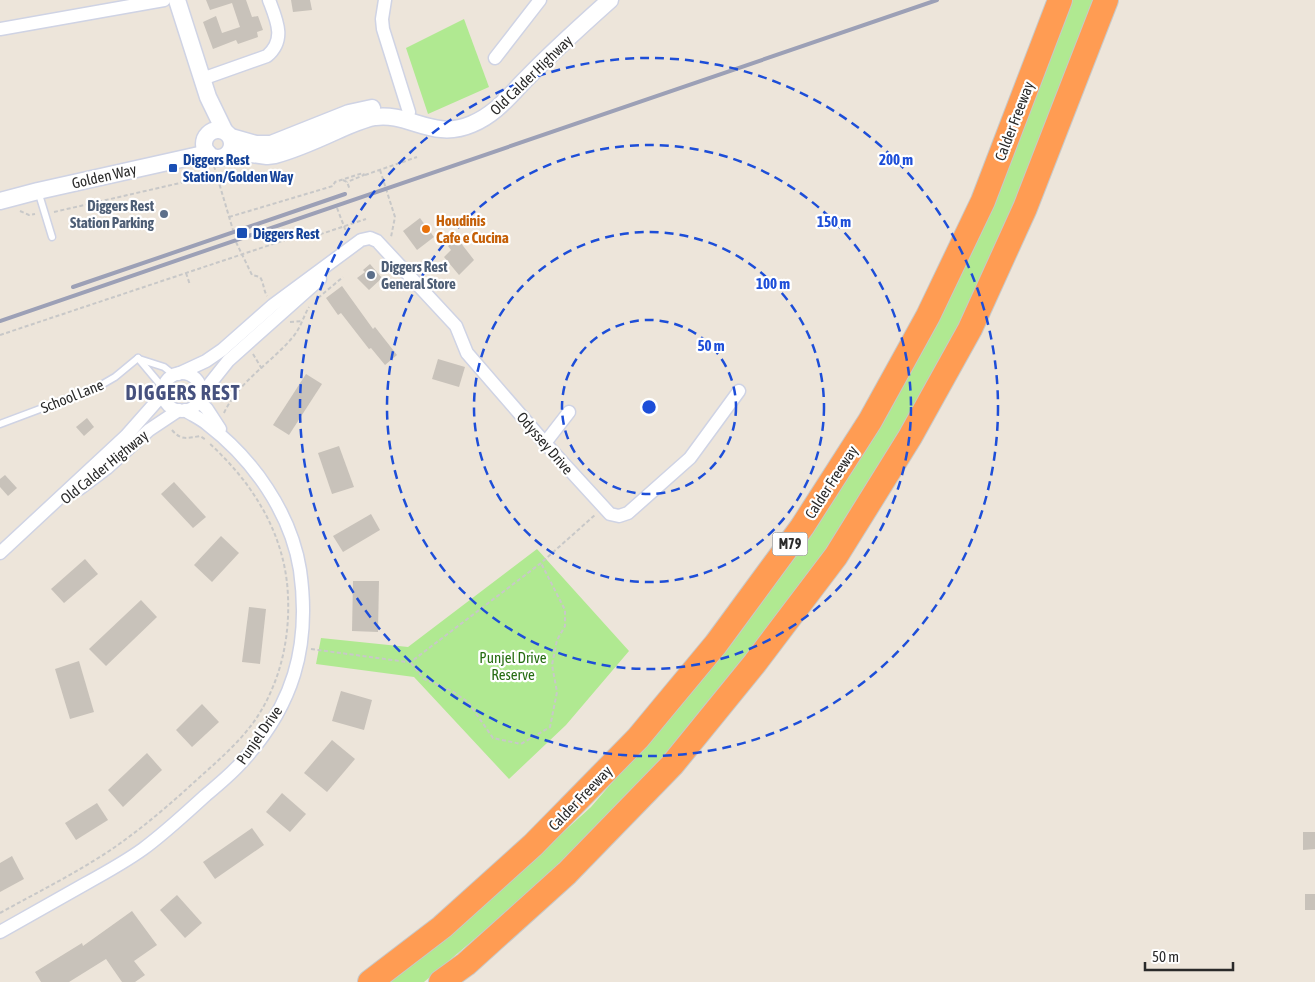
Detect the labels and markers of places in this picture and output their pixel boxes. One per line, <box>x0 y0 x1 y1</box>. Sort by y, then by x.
place label: Diggers Rest Station/Golden Way <box>183 151 294 185</box>
marker: Diggers Rest Station/Golden Way <box>167 162 179 174</box>
place label: Diggers Rest Station Parking <box>70 197 155 231</box>
marker: Diggers Rest Station Parking <box>158 208 170 220</box>
place label: Houdinis Cafe e Cucina <box>436 212 509 246</box>
marker: Houdinis Cafe e Cucina <box>420 223 432 235</box>
place label: Diggers Rest <box>253 225 320 242</box>
marker: Diggers Rest <box>235 226 249 240</box>
place label: Diggers Rest General Store <box>381 258 456 292</box>
marker: Diggers Rest General Store <box>365 269 377 281</box>
centre of rings <box>640 398 658 416</box>

